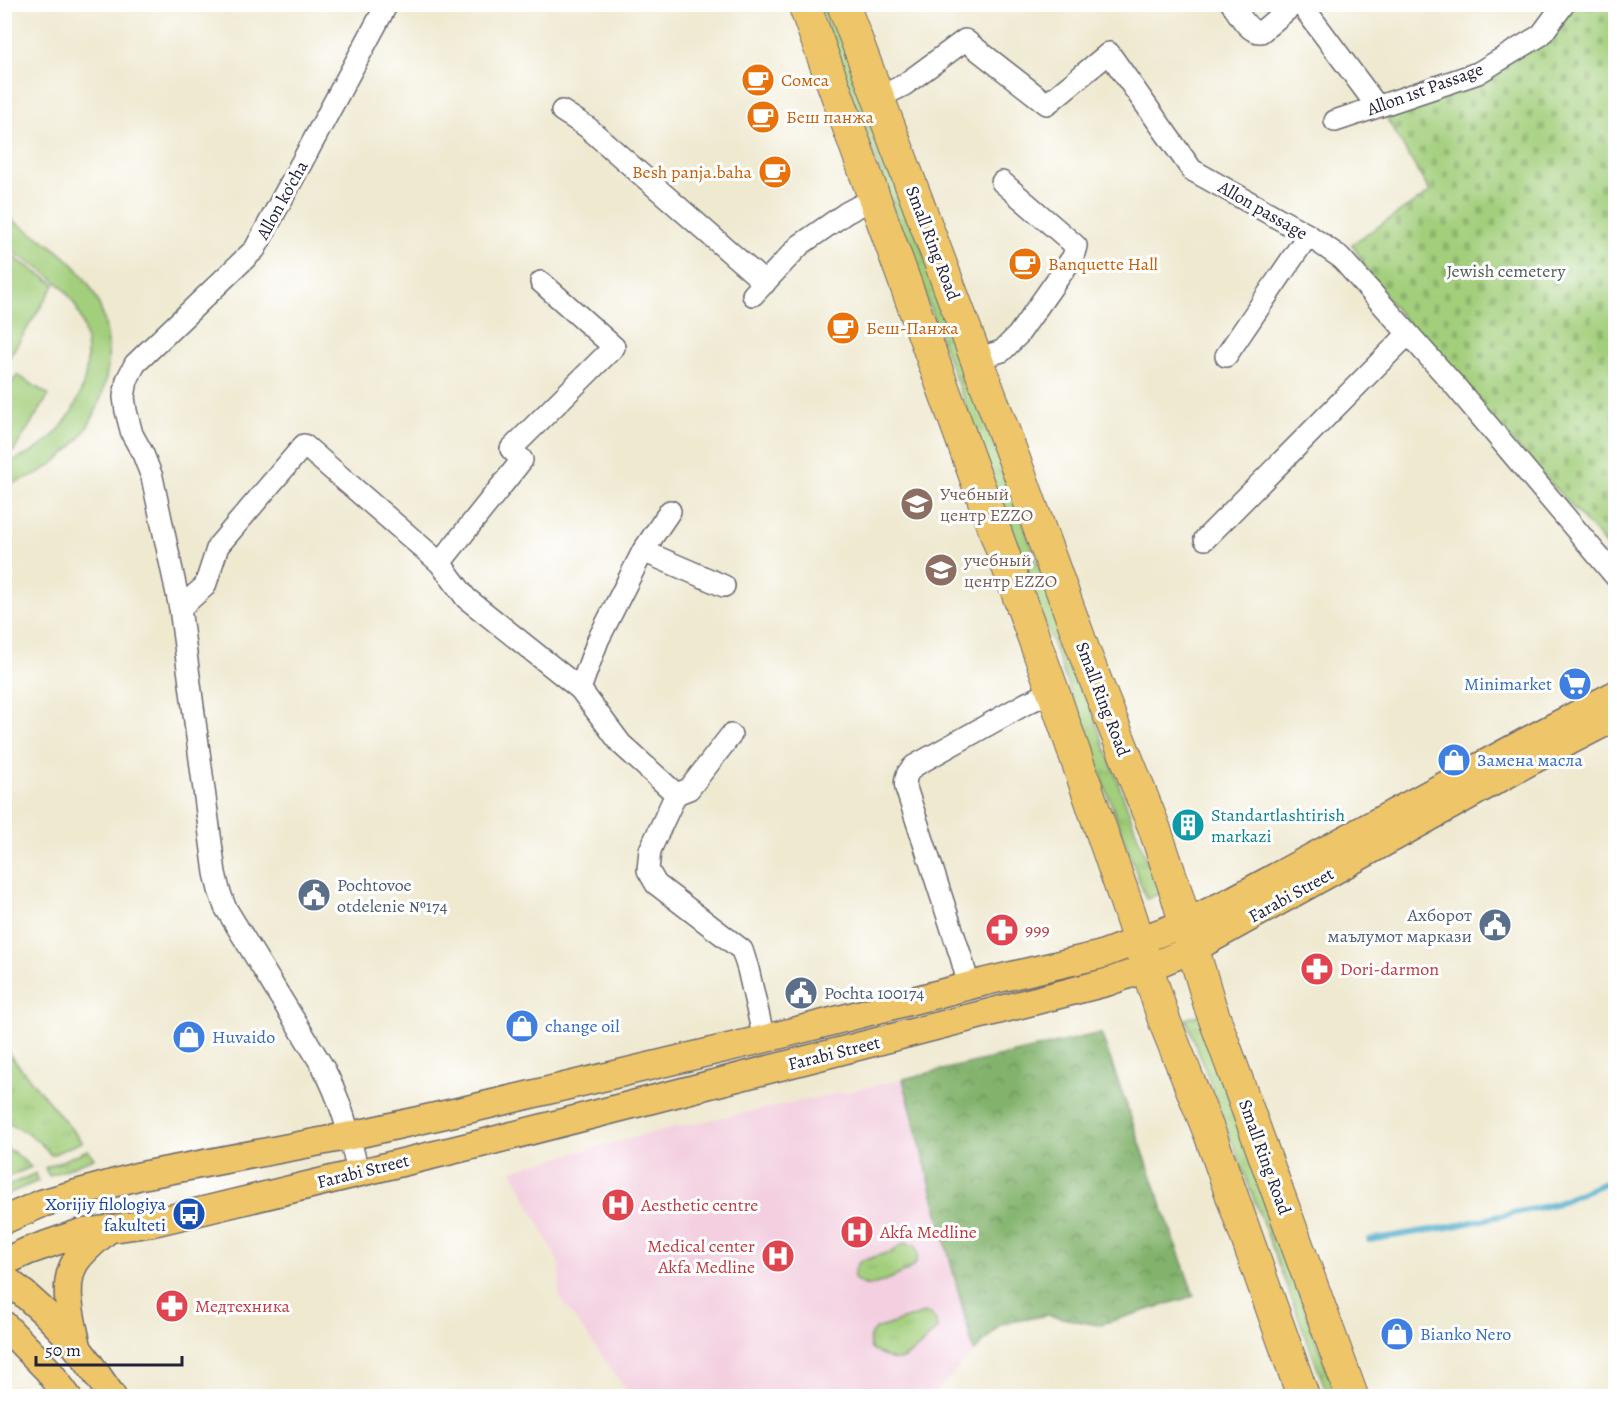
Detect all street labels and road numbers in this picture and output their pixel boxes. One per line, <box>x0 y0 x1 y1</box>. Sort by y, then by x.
street label: Allon 1st Passage <box>1363 57 1486 122</box>
street label: Allon ko'cha <box>250 156 314 245</box>
street label: Allon passage <box>1213 174 1312 245</box>
street label: Small Ring Road <box>900 182 966 304</box>
street label: Small Ring Road <box>1070 638 1136 760</box>
street label: Farabi Street <box>1244 862 1338 928</box>
street label: Farabi Street <box>786 1030 883 1076</box>
street label: Small Ring Road <box>1233 1096 1297 1218</box>
street label: Farabi Street <box>315 1148 412 1194</box>

